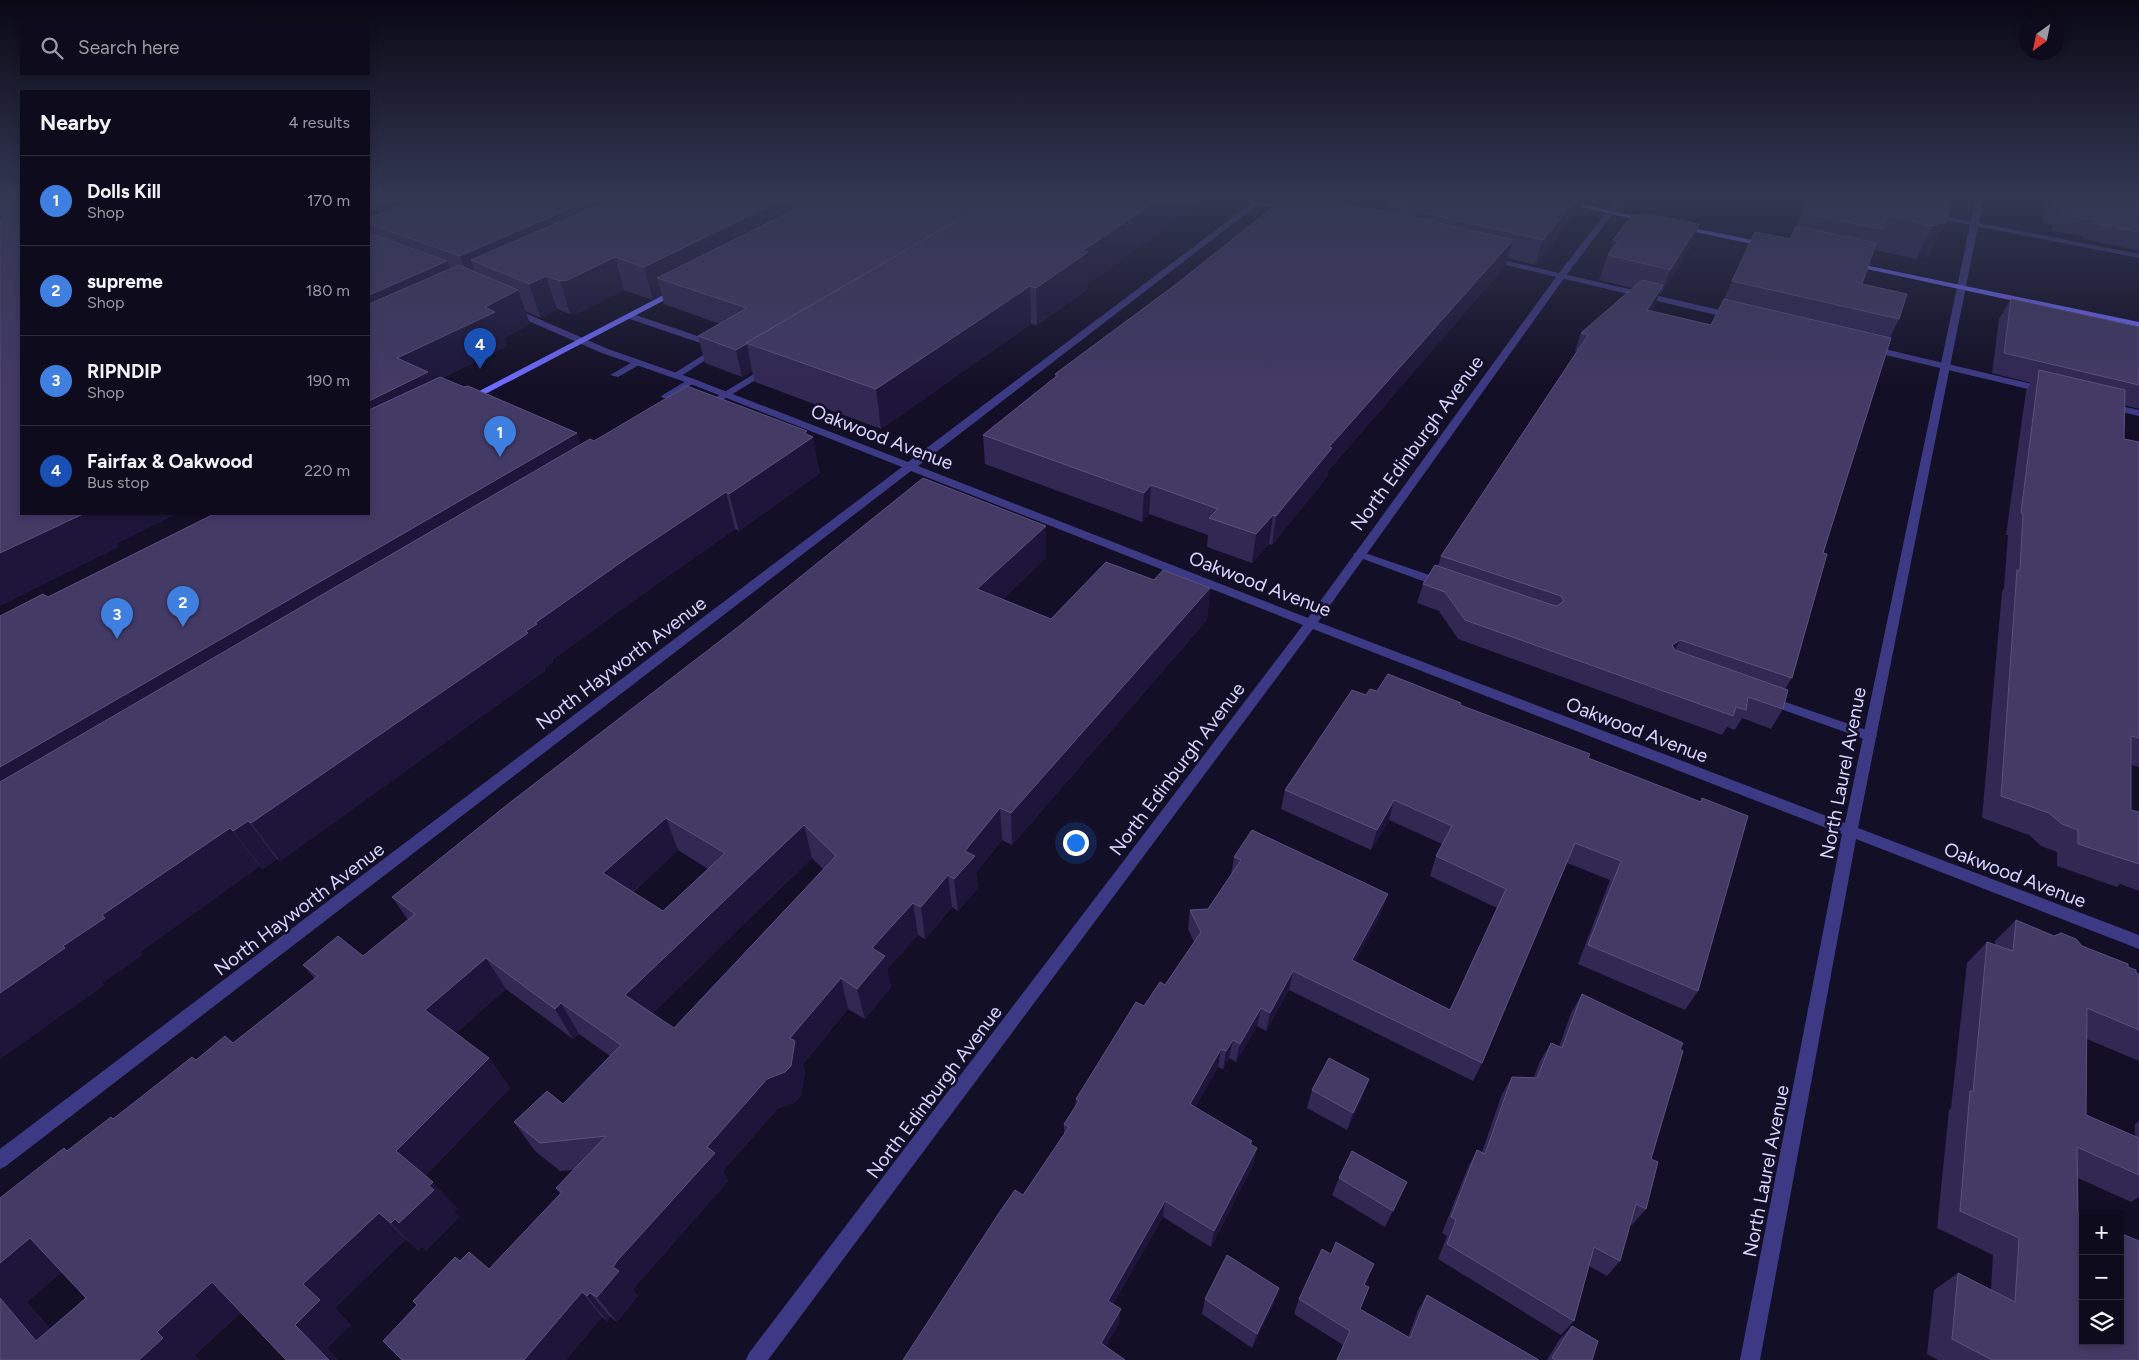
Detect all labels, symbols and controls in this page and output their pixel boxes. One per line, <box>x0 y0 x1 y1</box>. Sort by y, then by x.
north arrow <box>2019 15 2064 60</box>
search box <box>20 20 370 75</box>
icon: search <box>38 34 66 62</box>
text: Search here <box>78 36 180 59</box>
text: Nearby <box>40 110 111 135</box>
text: 4 results <box>289 113 350 132</box>
text: Dolls Kill <box>87 180 161 203</box>
text: 1 <box>53 191 59 210</box>
text: 170 m <box>307 191 350 210</box>
text: Shop <box>87 203 125 222</box>
text: supreme <box>87 270 163 293</box>
text: 2 <box>51 281 61 300</box>
text: 180 m <box>306 281 350 300</box>
text: Shop <box>87 293 125 312</box>
pin: 4 <box>464 328 496 369</box>
street label: North Edinburgh Avenue <box>1346 351 1488 535</box>
text: RIPNDIP <box>87 360 161 383</box>
text: 3 <box>52 371 60 390</box>
text: 190 m <box>307 371 350 390</box>
text: Shop <box>87 383 125 402</box>
street label: Oakwood Avenue <box>808 399 956 475</box>
pin: 1 <box>484 416 516 457</box>
text: Fairfax & Oakwood <box>87 450 253 473</box>
text: 4 <box>51 461 61 480</box>
text: 220 m <box>304 461 350 480</box>
text: Bus stop <box>87 473 149 492</box>
street label: Oakwood Avenue <box>1186 546 1334 622</box>
pin: 2 <box>167 586 199 627</box>
street label: North Hayworth Avenue <box>531 591 711 735</box>
pin: 3 <box>101 598 133 639</box>
street label: North Edinburgh Avenue <box>1104 678 1250 860</box>
street label: North Laurel Avenue <box>1815 685 1871 861</box>
street label: Oakwood Avenue <box>1563 692 1711 768</box>
your location <box>1063 830 1089 856</box>
street label: North Hayworth Avenue <box>209 837 389 981</box>
street label: Oakwood Avenue <box>1941 837 2089 913</box>
street label: North Edinburgh Avenue <box>861 1001 1007 1183</box>
street label: North Laurel Avenue <box>1738 1083 1794 1259</box>
map controls <box>2079 1210 2124 1345</box>
button: + <box>2079 1210 2124 1255</box>
button: − <box>2079 1255 2124 1300</box>
button: layers <box>2079 1300 2124 1345</box>

